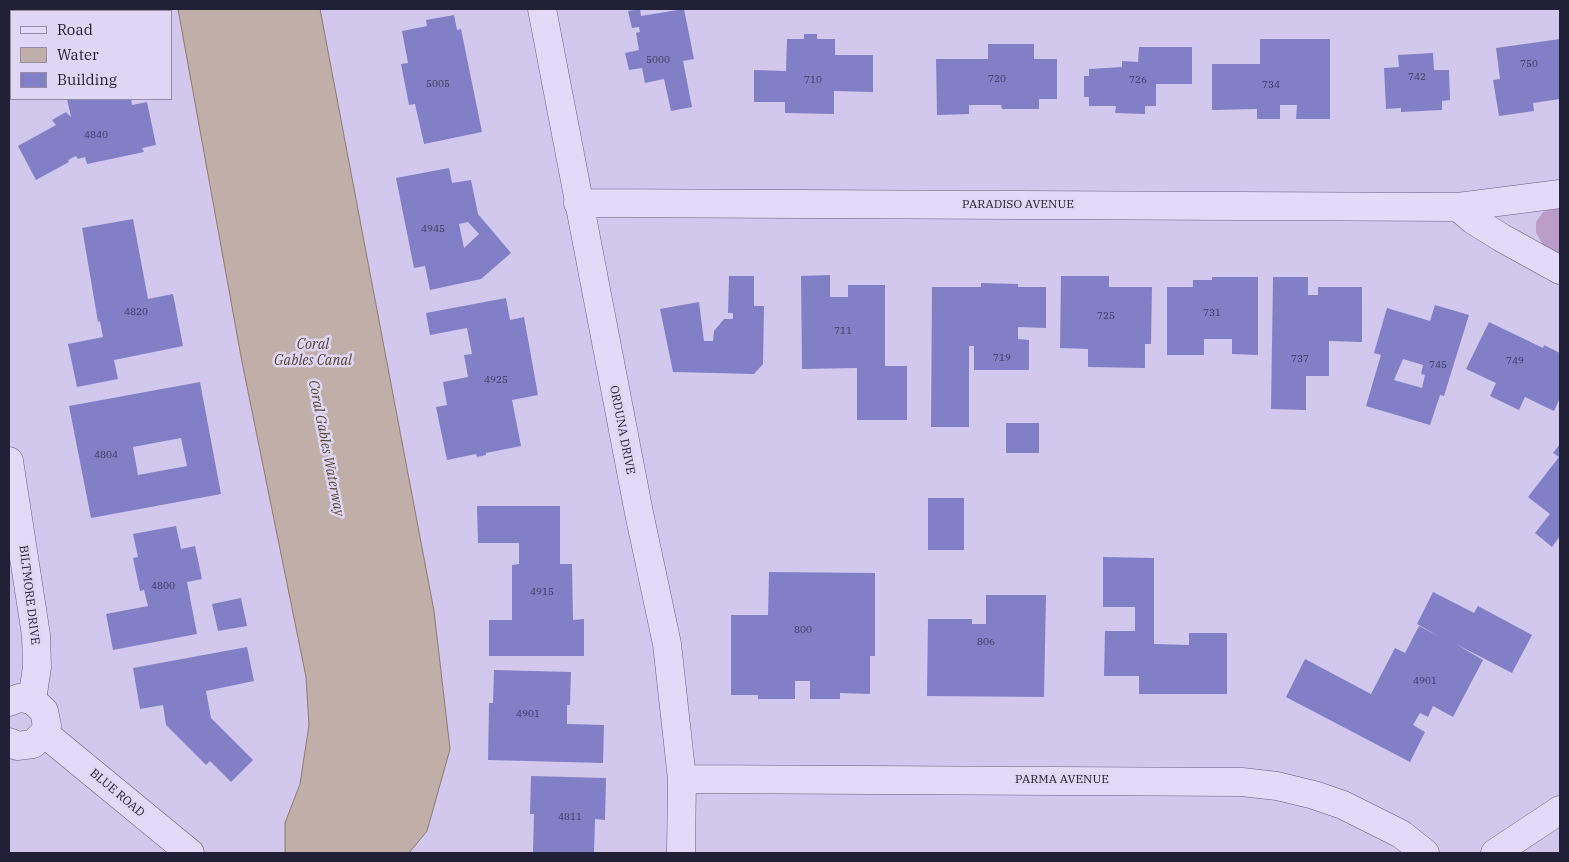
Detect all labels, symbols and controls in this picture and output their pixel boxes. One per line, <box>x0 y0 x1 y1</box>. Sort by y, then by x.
legend <box>10 10 172 100</box>
text: Road <box>57 20 93 39</box>
text: Water <box>57 45 99 64</box>
house number: 5000 <box>646 54 670 66</box>
house number: 750 <box>1520 58 1538 70</box>
text: Building <box>57 70 117 89</box>
house number: 742 <box>1408 71 1426 83</box>
house number: 720 <box>988 73 1006 85</box>
house number: 710 <box>804 74 822 86</box>
house number: 726 <box>1129 74 1147 86</box>
house number: 5005 <box>426 78 450 90</box>
house number: 734 <box>1262 79 1280 91</box>
house number: 4840 <box>84 129 108 141</box>
street label: PARADISO AVENUE <box>962 198 1074 212</box>
house number: 4945 <box>421 223 445 235</box>
house number: 4820 <box>124 306 148 318</box>
house number: 731 <box>1203 307 1221 319</box>
house number: 725 <box>1097 310 1115 322</box>
house number: 711 <box>834 325 852 337</box>
water label: Coral Gables Canal <box>274 337 352 370</box>
house number: 719 <box>993 352 1011 364</box>
house number: 737 <box>1291 353 1309 365</box>
house number: 749 <box>1506 355 1524 367</box>
house number: 745 <box>1429 359 1447 371</box>
house number: 4925 <box>484 374 508 386</box>
water label: Coral Gables Waterway <box>305 379 347 517</box>
street label: ORDUNA DRIVE <box>606 384 638 476</box>
house number: 4804 <box>94 449 118 461</box>
street label: BILTMORE DRIVE <box>16 544 42 646</box>
house number: 4800 <box>151 580 175 592</box>
house number: 4915 <box>530 586 554 598</box>
house number: 800 <box>794 624 812 636</box>
house number: 806 <box>977 636 995 648</box>
house number: 4901 <box>1413 675 1437 687</box>
house number: 4901 <box>516 708 540 720</box>
street label: BLUE ROAD <box>87 766 147 820</box>
street label: PARMA AVENUE <box>1015 773 1109 787</box>
house number: 4811 <box>558 811 582 823</box>

